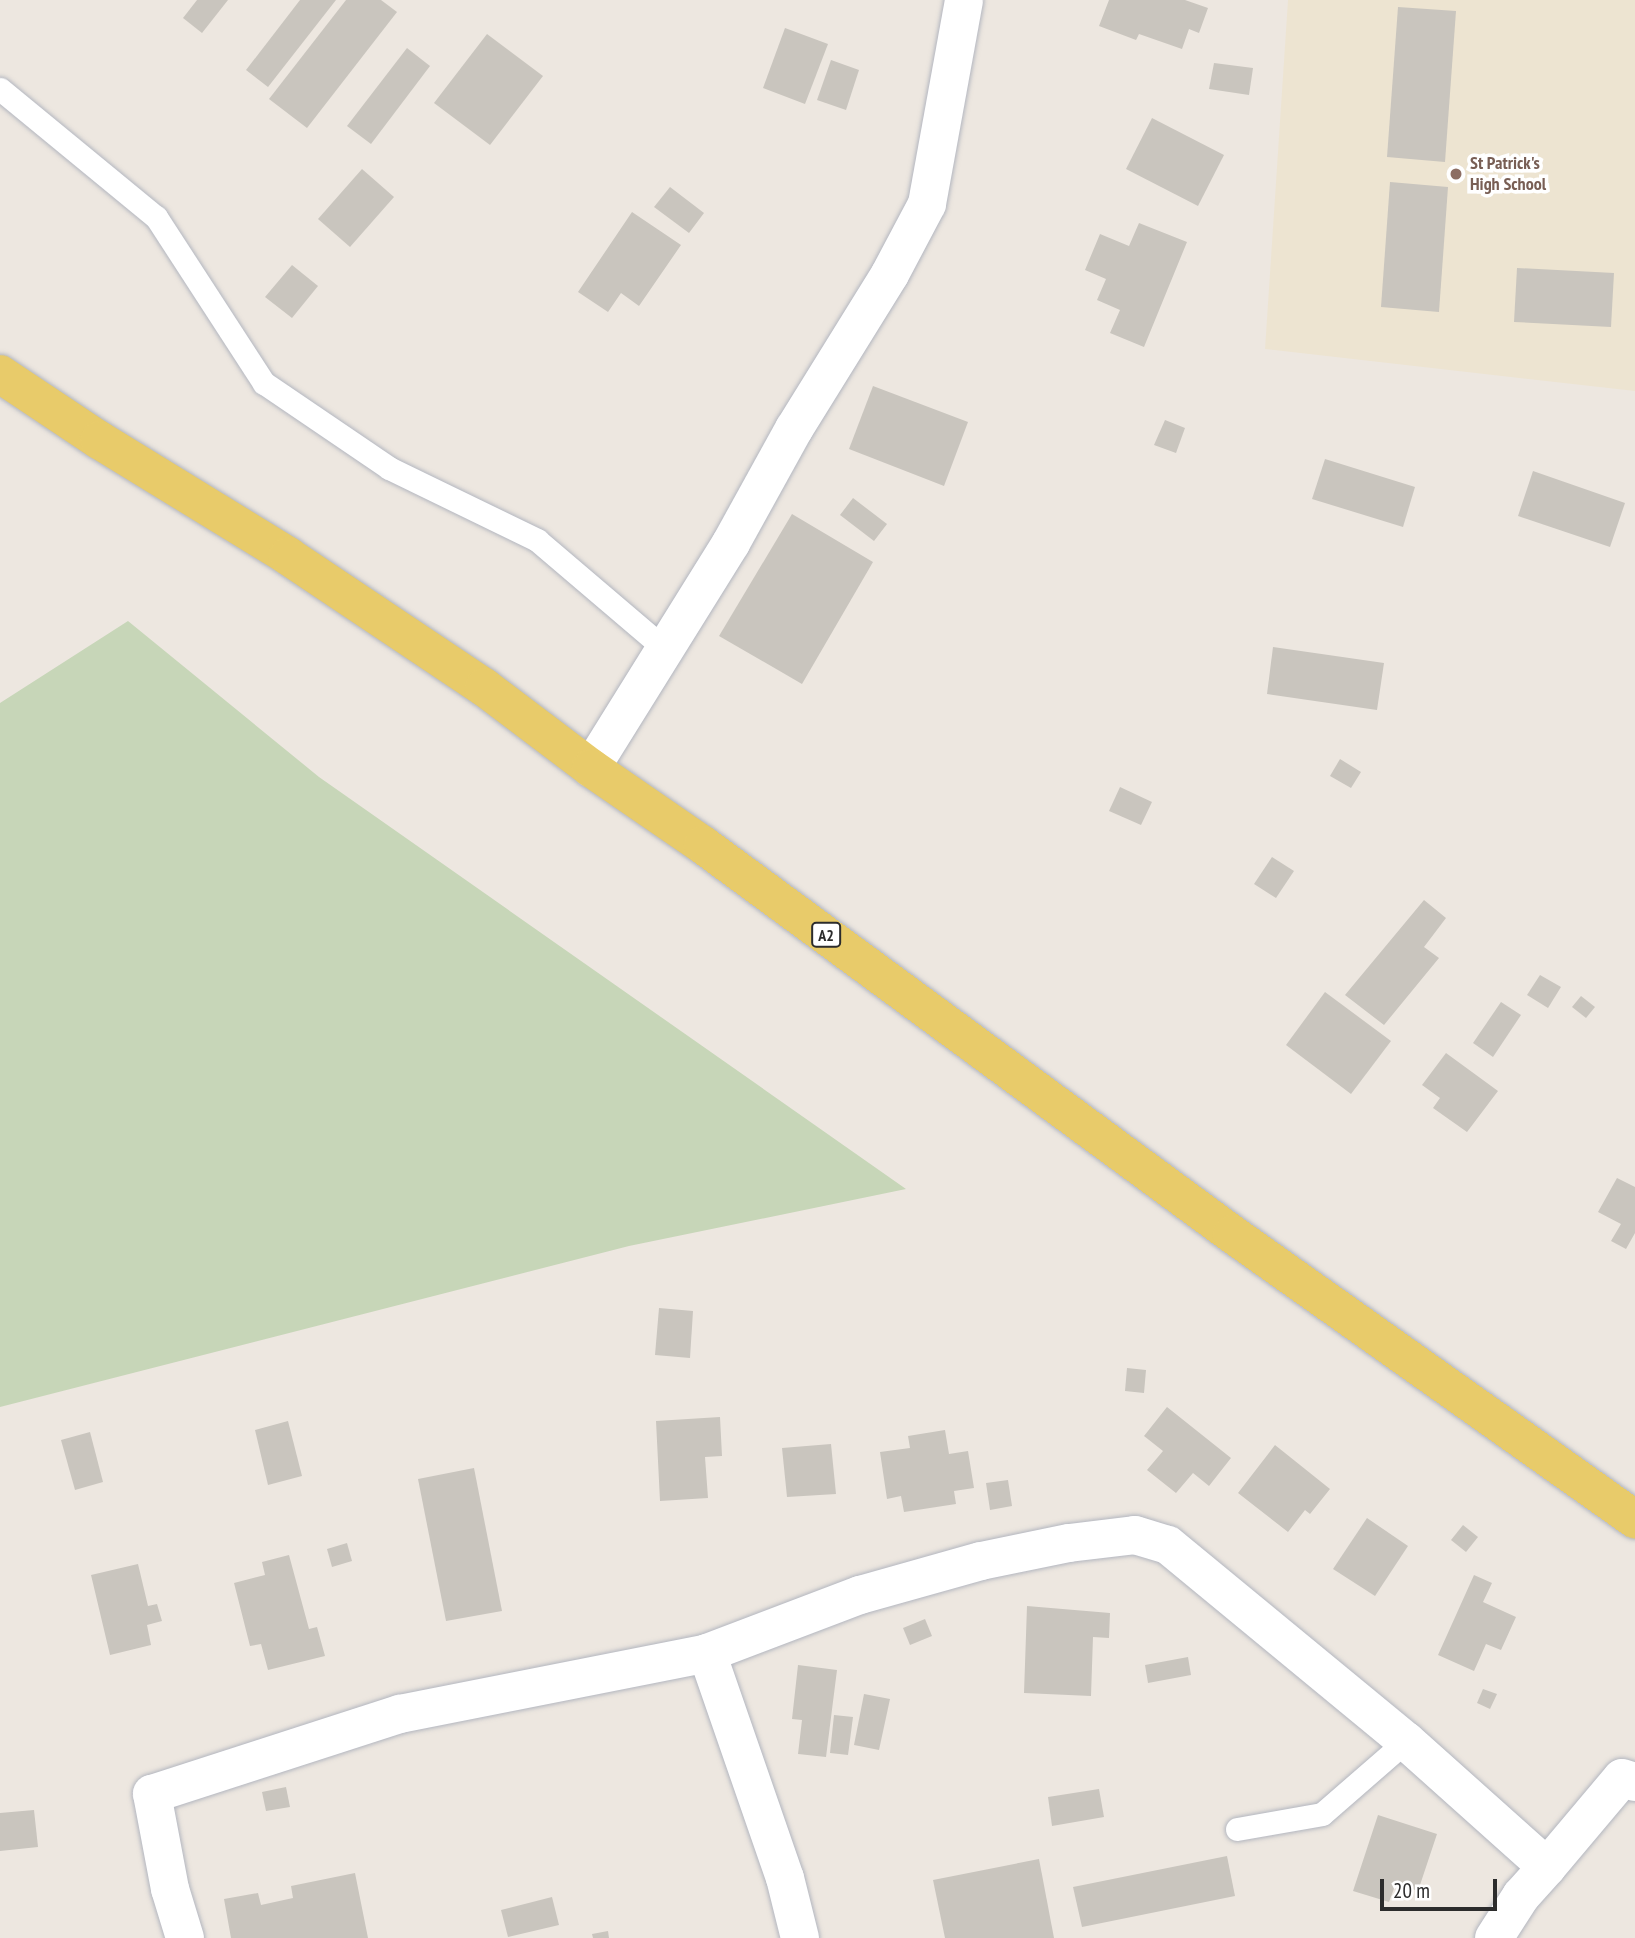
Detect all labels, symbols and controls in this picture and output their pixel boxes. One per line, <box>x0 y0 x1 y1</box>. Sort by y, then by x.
place label: St Patrick's High School <box>1470 153 1546 196</box>
marker: St Patrick's High School <box>1448 166 1464 182</box>
road number: A2 <box>810 923 842 948</box>
scale bar <box>1383 1864 1500 1908</box>
text: 20 m <box>1393 1877 1430 1904</box>

